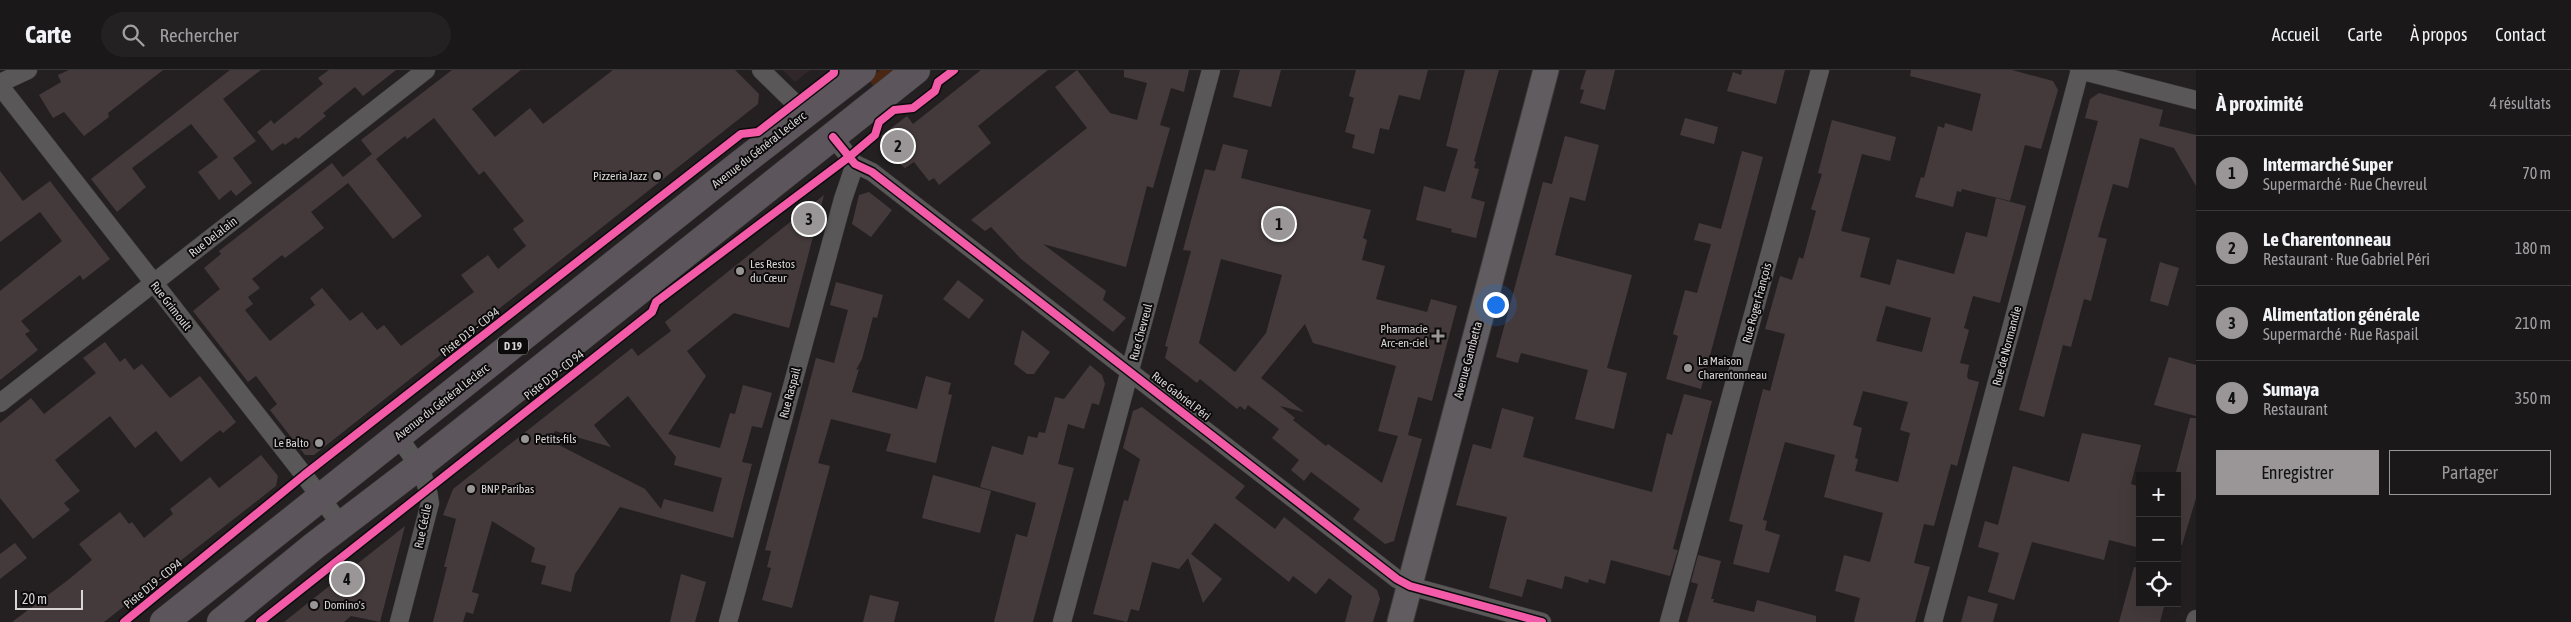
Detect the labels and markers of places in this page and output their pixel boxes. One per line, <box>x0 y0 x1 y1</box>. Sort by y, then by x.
pin: 2 <box>882 127 914 165</box>
place label: Pizzeria Jazz <box>593 169 648 183</box>
marker: Pizzeria Jazz <box>651 170 663 182</box>
pin: 3 <box>793 200 825 238</box>
pin: 1 <box>1263 205 1295 243</box>
place label: Les Restos du Cœur <box>750 257 795 285</box>
marker: Les Restos du Cœur <box>734 265 746 277</box>
place label: Pharmacie Arc-en-ciel <box>1380 322 1429 350</box>
marker: Pharmacie Arc-en-ciel <box>1432 330 1444 342</box>
place label: La Maison Charentonneau <box>1698 354 1767 382</box>
marker: La Maison Charentonneau <box>1682 362 1694 374</box>
place label: Petits-fils <box>535 432 577 446</box>
marker: Petits-fils <box>519 433 531 445</box>
place label: Le Balto <box>274 436 309 450</box>
marker: Le Balto <box>313 437 325 449</box>
place label: BNP Paribas <box>481 482 534 496</box>
marker: BNP Paribas <box>465 483 477 495</box>
pin: 4 <box>331 560 363 598</box>
place label: Domino's <box>324 598 365 612</box>
marker: Domino's <box>308 599 320 611</box>

